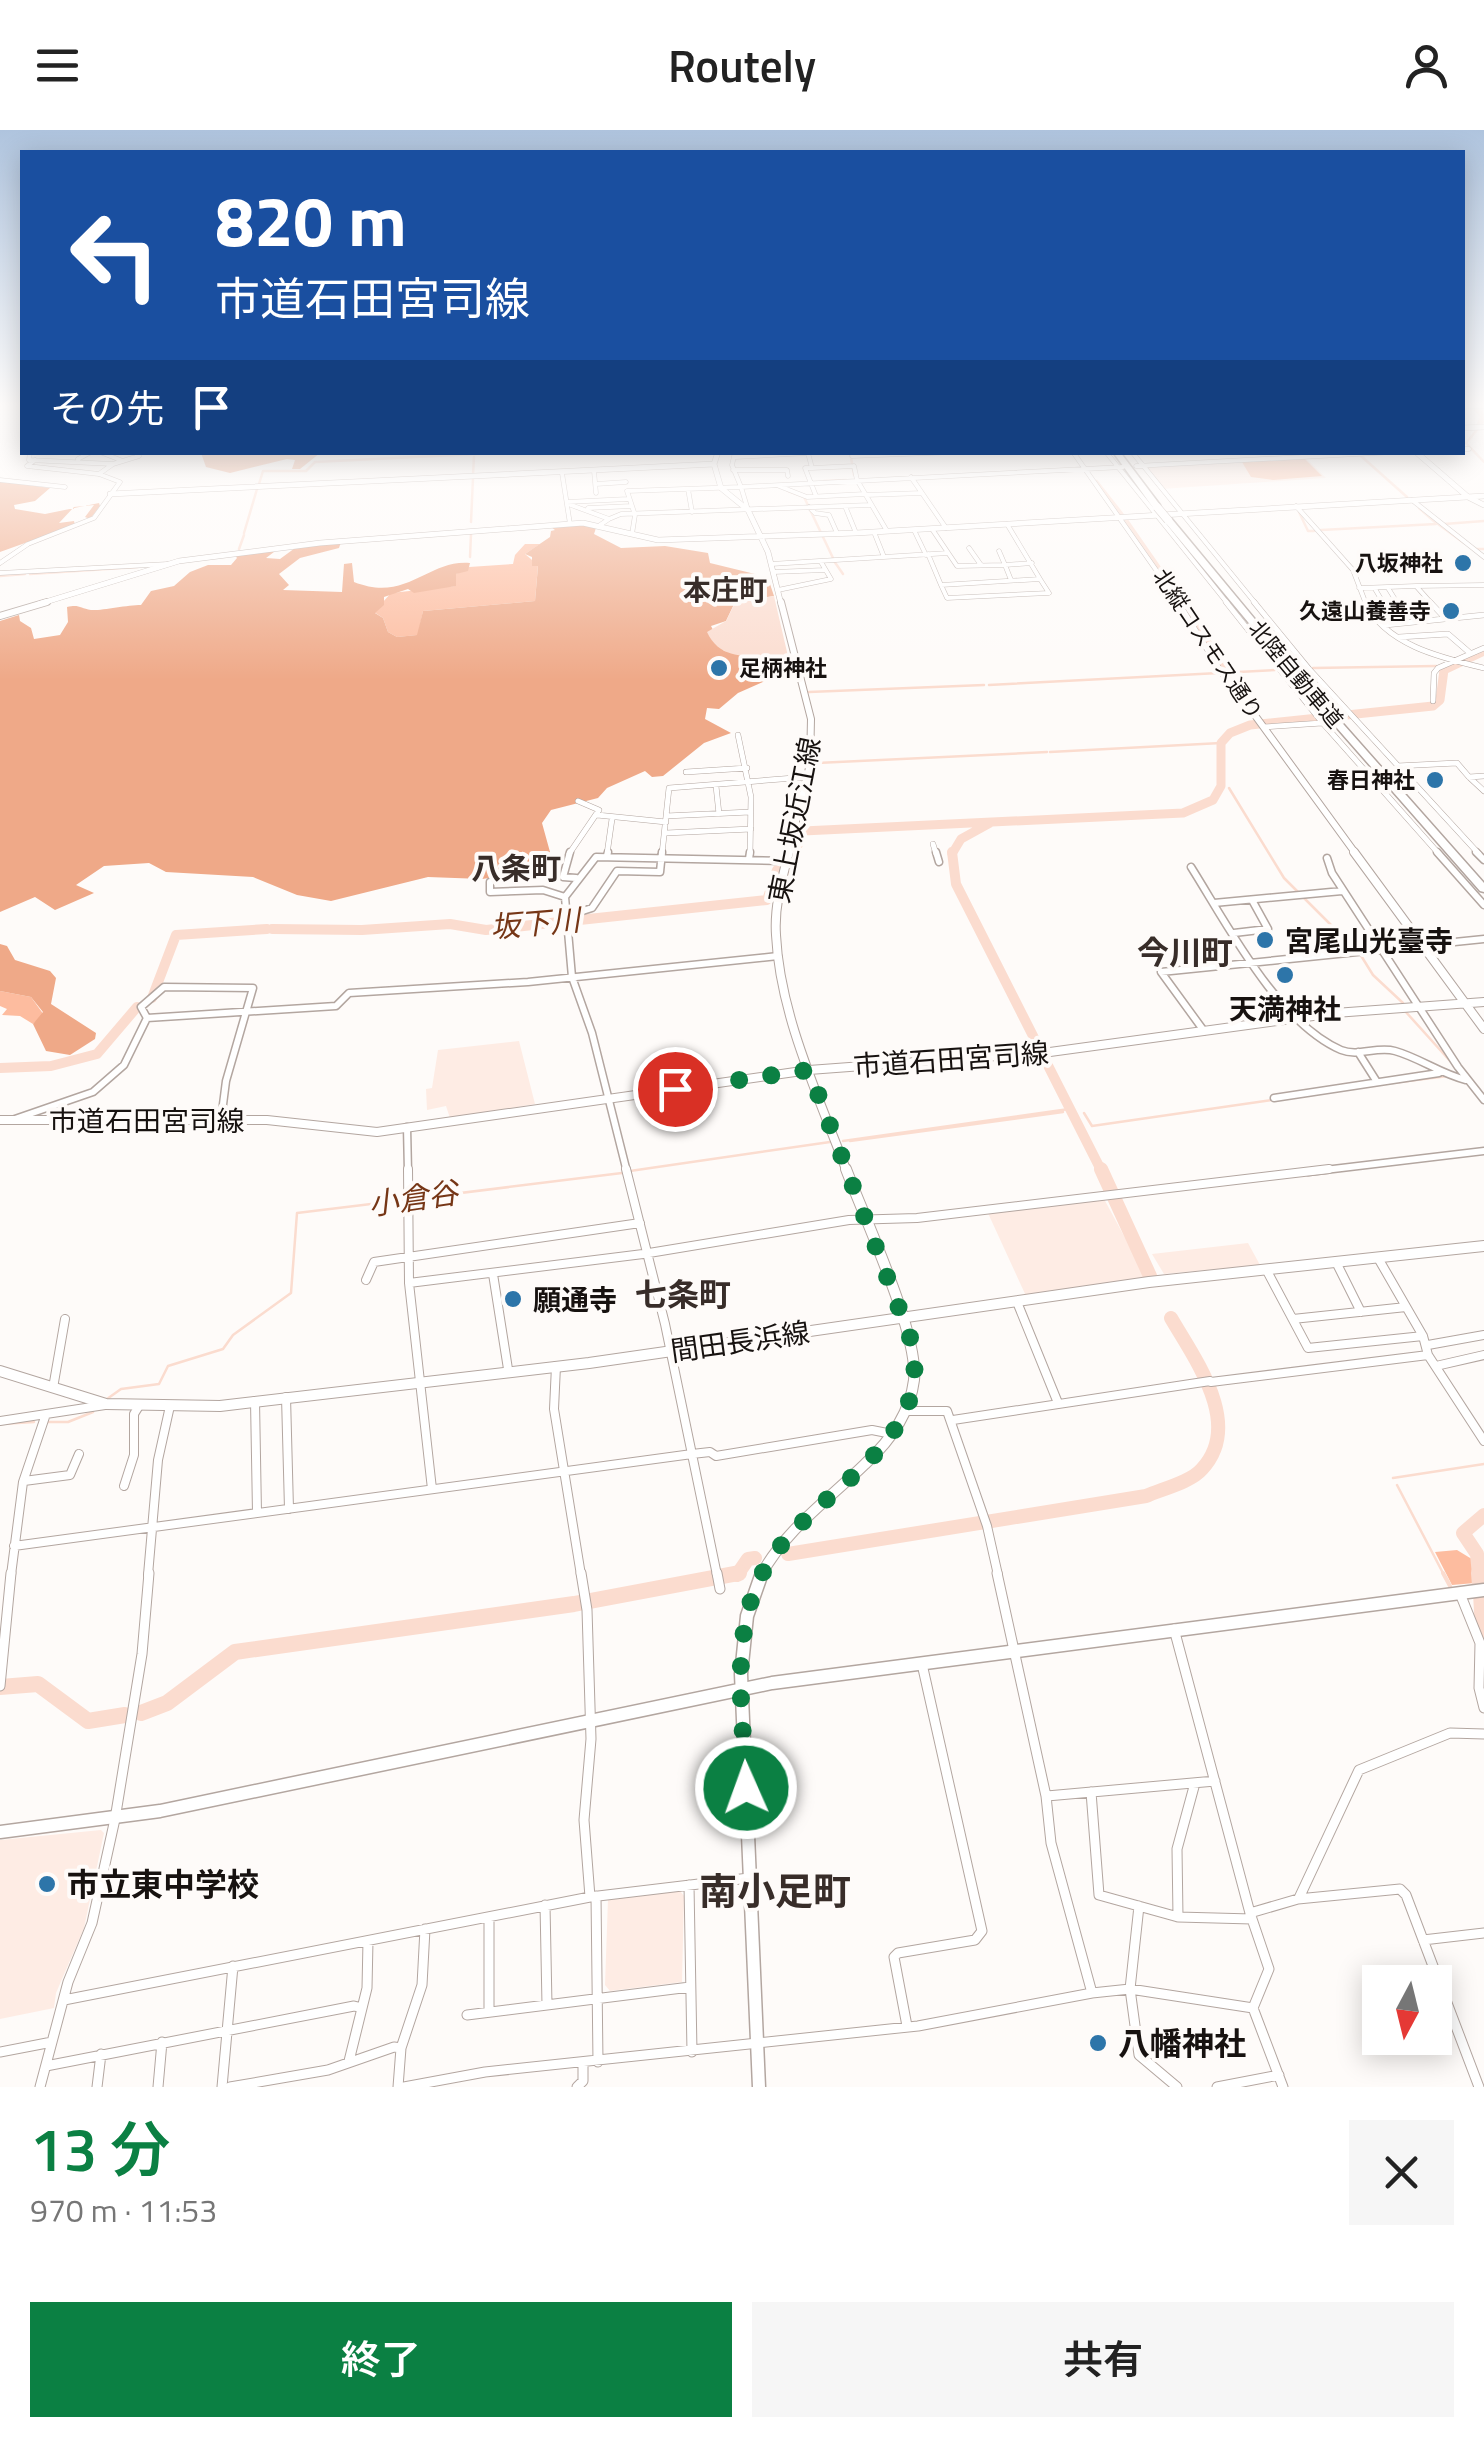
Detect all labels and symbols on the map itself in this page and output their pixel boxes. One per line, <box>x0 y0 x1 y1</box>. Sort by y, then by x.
place label: 八坂神社 <box>1355 546 1443 580</box>
marker: 八坂神社 <box>1452 552 1474 574</box>
street label: 北縦コスモス通り <box>1145 562 1271 726</box>
district label: 本庄町 <box>683 568 767 611</box>
place label: 久遠山養善寺 <box>1299 594 1431 628</box>
marker: 久遠山養善寺 <box>1440 600 1462 622</box>
street label: 北陸自動車道 <box>1241 613 1351 735</box>
place label: 足柄神社 <box>739 651 827 685</box>
marker: 足柄神社 <box>708 657 730 679</box>
street label: 東上坂近江線 <box>757 733 831 907</box>
place label: 春日神社 <box>1327 763 1415 797</box>
marker: 春日神社 <box>1424 769 1446 791</box>
district label: 八条町 <box>471 845 561 891</box>
water label: 坂下川 <box>488 896 585 950</box>
place label: 宮尾山光臺寺 <box>1285 919 1453 962</box>
district label: 今川町 <box>1137 928 1233 976</box>
marker: 宮尾山光臺寺 <box>1254 929 1276 951</box>
marker: 天満神社 <box>1274 964 1296 986</box>
place label: 天満神社 <box>1229 987 1341 1030</box>
street label: 市道石田宮司線 <box>852 1031 1050 1087</box>
pin <box>633 1047 718 1132</box>
street label: 市道石田宮司線 <box>49 1099 245 1142</box>
water label: 小倉谷 <box>365 1169 464 1227</box>
district label: 七条町 <box>635 1270 731 1318</box>
place label: 願通寺 <box>533 1278 617 1321</box>
marker: 願通寺 <box>502 1288 524 1310</box>
street label: 間田長浜線 <box>668 1310 812 1372</box>
position arrow <box>694 1736 798 1840</box>
place label: 市立東中学校 <box>67 1860 259 1908</box>
district label: 南小足町 <box>699 1862 851 1920</box>
marker: 市立東中学校 <box>36 1873 58 1895</box>
north arrow <box>1362 1965 1452 2055</box>
place label: 八幡神社 <box>1118 2019 1246 2067</box>
marker: 八幡神社 <box>1087 2032 1109 2054</box>

